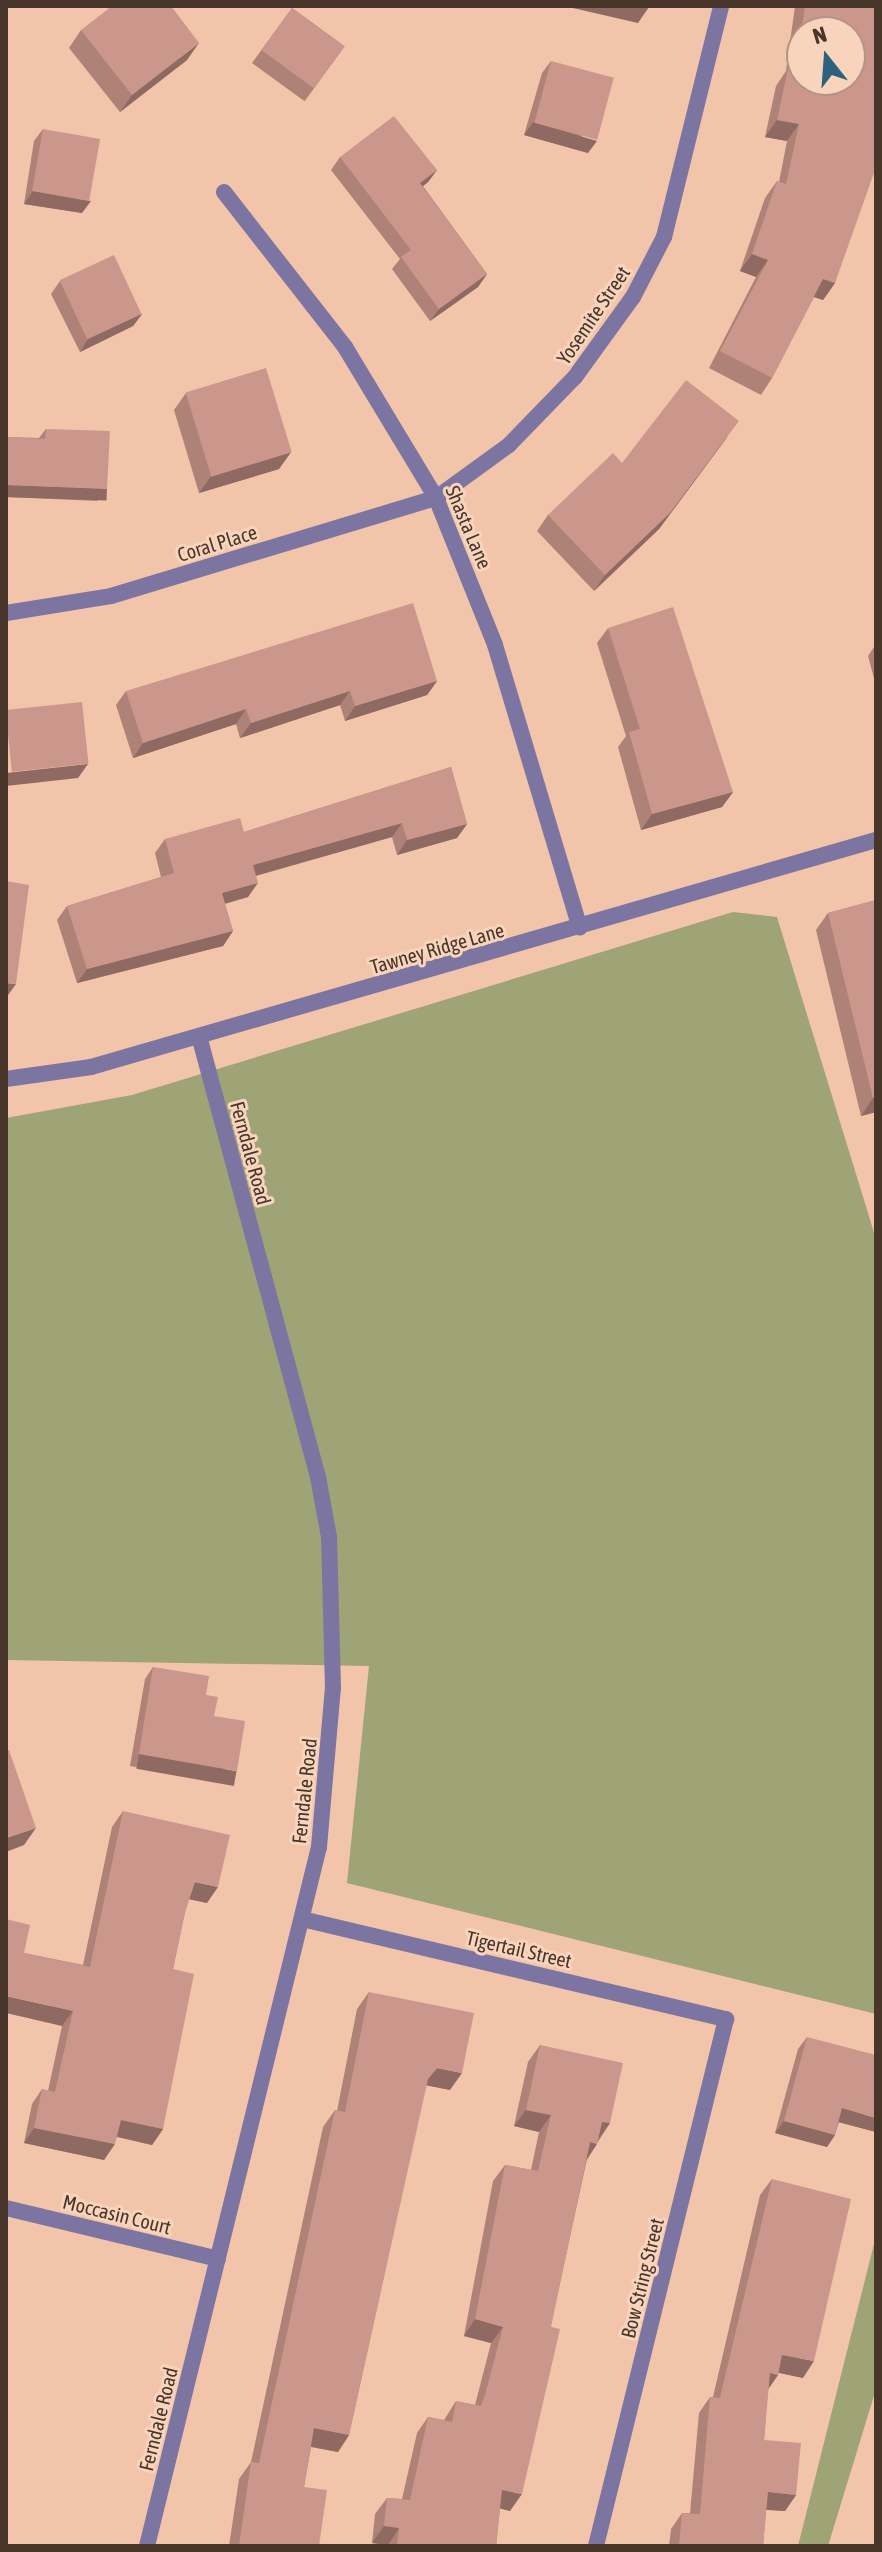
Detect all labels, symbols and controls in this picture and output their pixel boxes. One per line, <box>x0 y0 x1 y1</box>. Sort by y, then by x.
north arrow <box>786 16 866 96</box>
text: N <box>810 21 830 49</box>
street label: Yosemite Street <box>551 261 635 369</box>
street label: Shasta Lane <box>441 482 497 572</box>
street label: Coral Place <box>174 520 260 566</box>
street label: Tawney Ridge Lane <box>367 917 507 979</box>
street label: Ferndale Road <box>226 1099 276 1207</box>
street label: Ferndale Road <box>287 1737 321 1845</box>
street label: Tigertail Street <box>464 1925 574 1973</box>
street label: Moccasin Court <box>60 2189 174 2239</box>
street label: Bow String Street <box>615 2215 669 2341</box>
street label: Ferndale Road <box>134 2365 182 2473</box>

